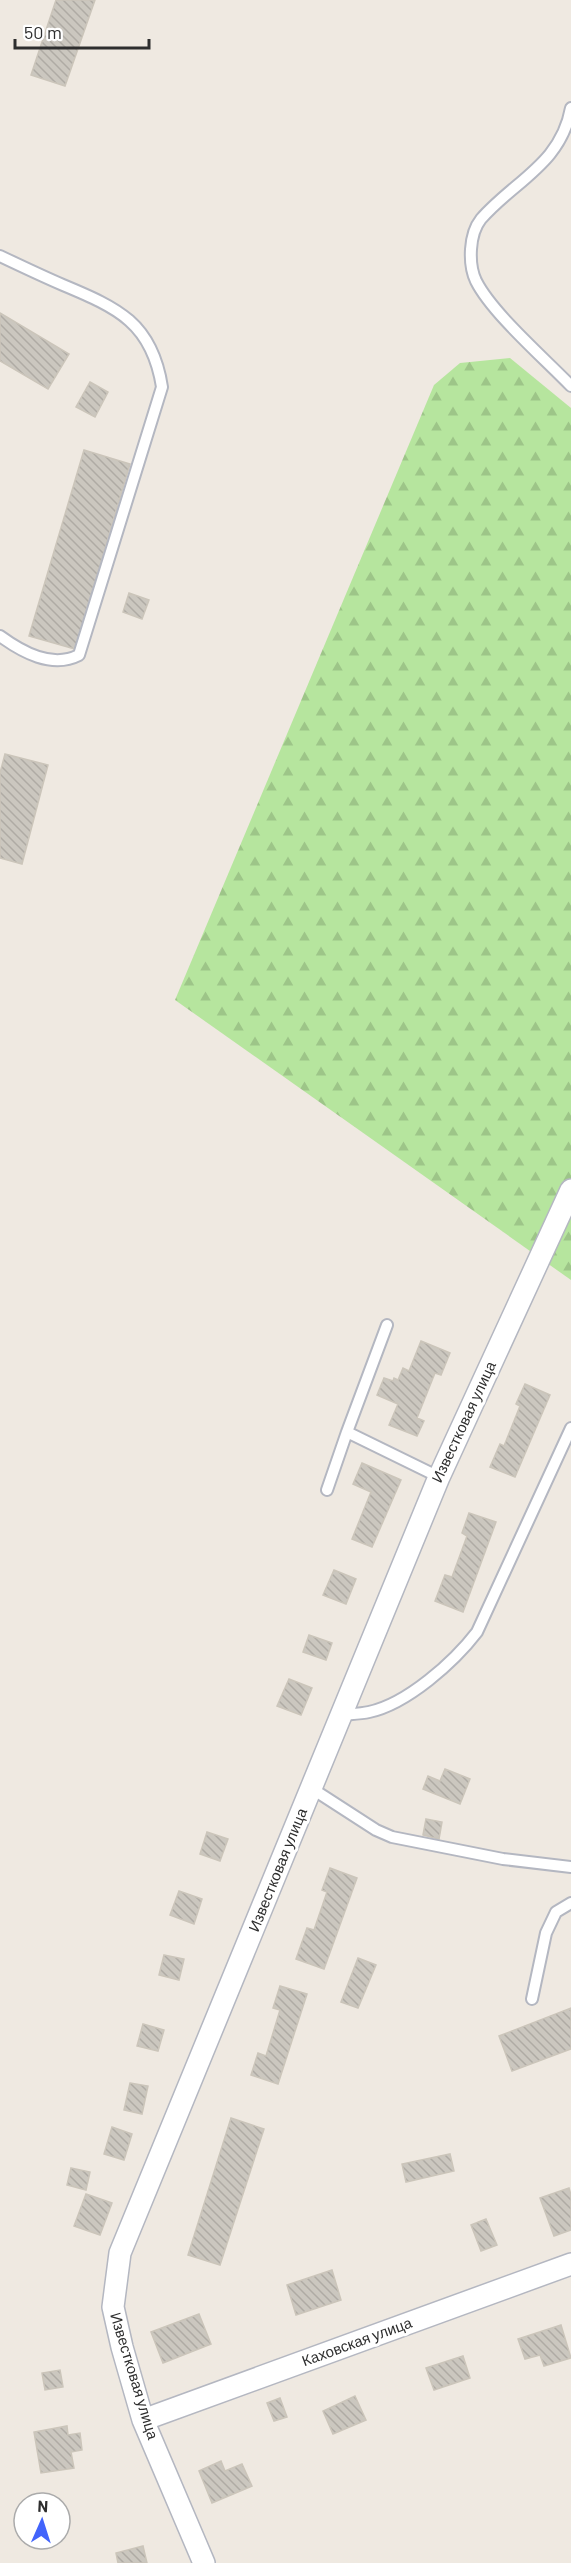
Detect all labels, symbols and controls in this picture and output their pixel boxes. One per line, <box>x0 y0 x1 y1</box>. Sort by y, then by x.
scale bar <box>15 12 148 50</box>
text: 50 m <box>24 21 62 43</box>
street label: Известковая улица <box>427 1357 499 1485</box>
street label: Известковая улица <box>244 1805 310 1934</box>
street label: Известковая улица <box>107 2310 163 2442</box>
street label: Каховская улица <box>299 2313 415 2369</box>
north arrow <box>12 2491 72 2551</box>
text: N <box>37 2496 49 2515</box>

